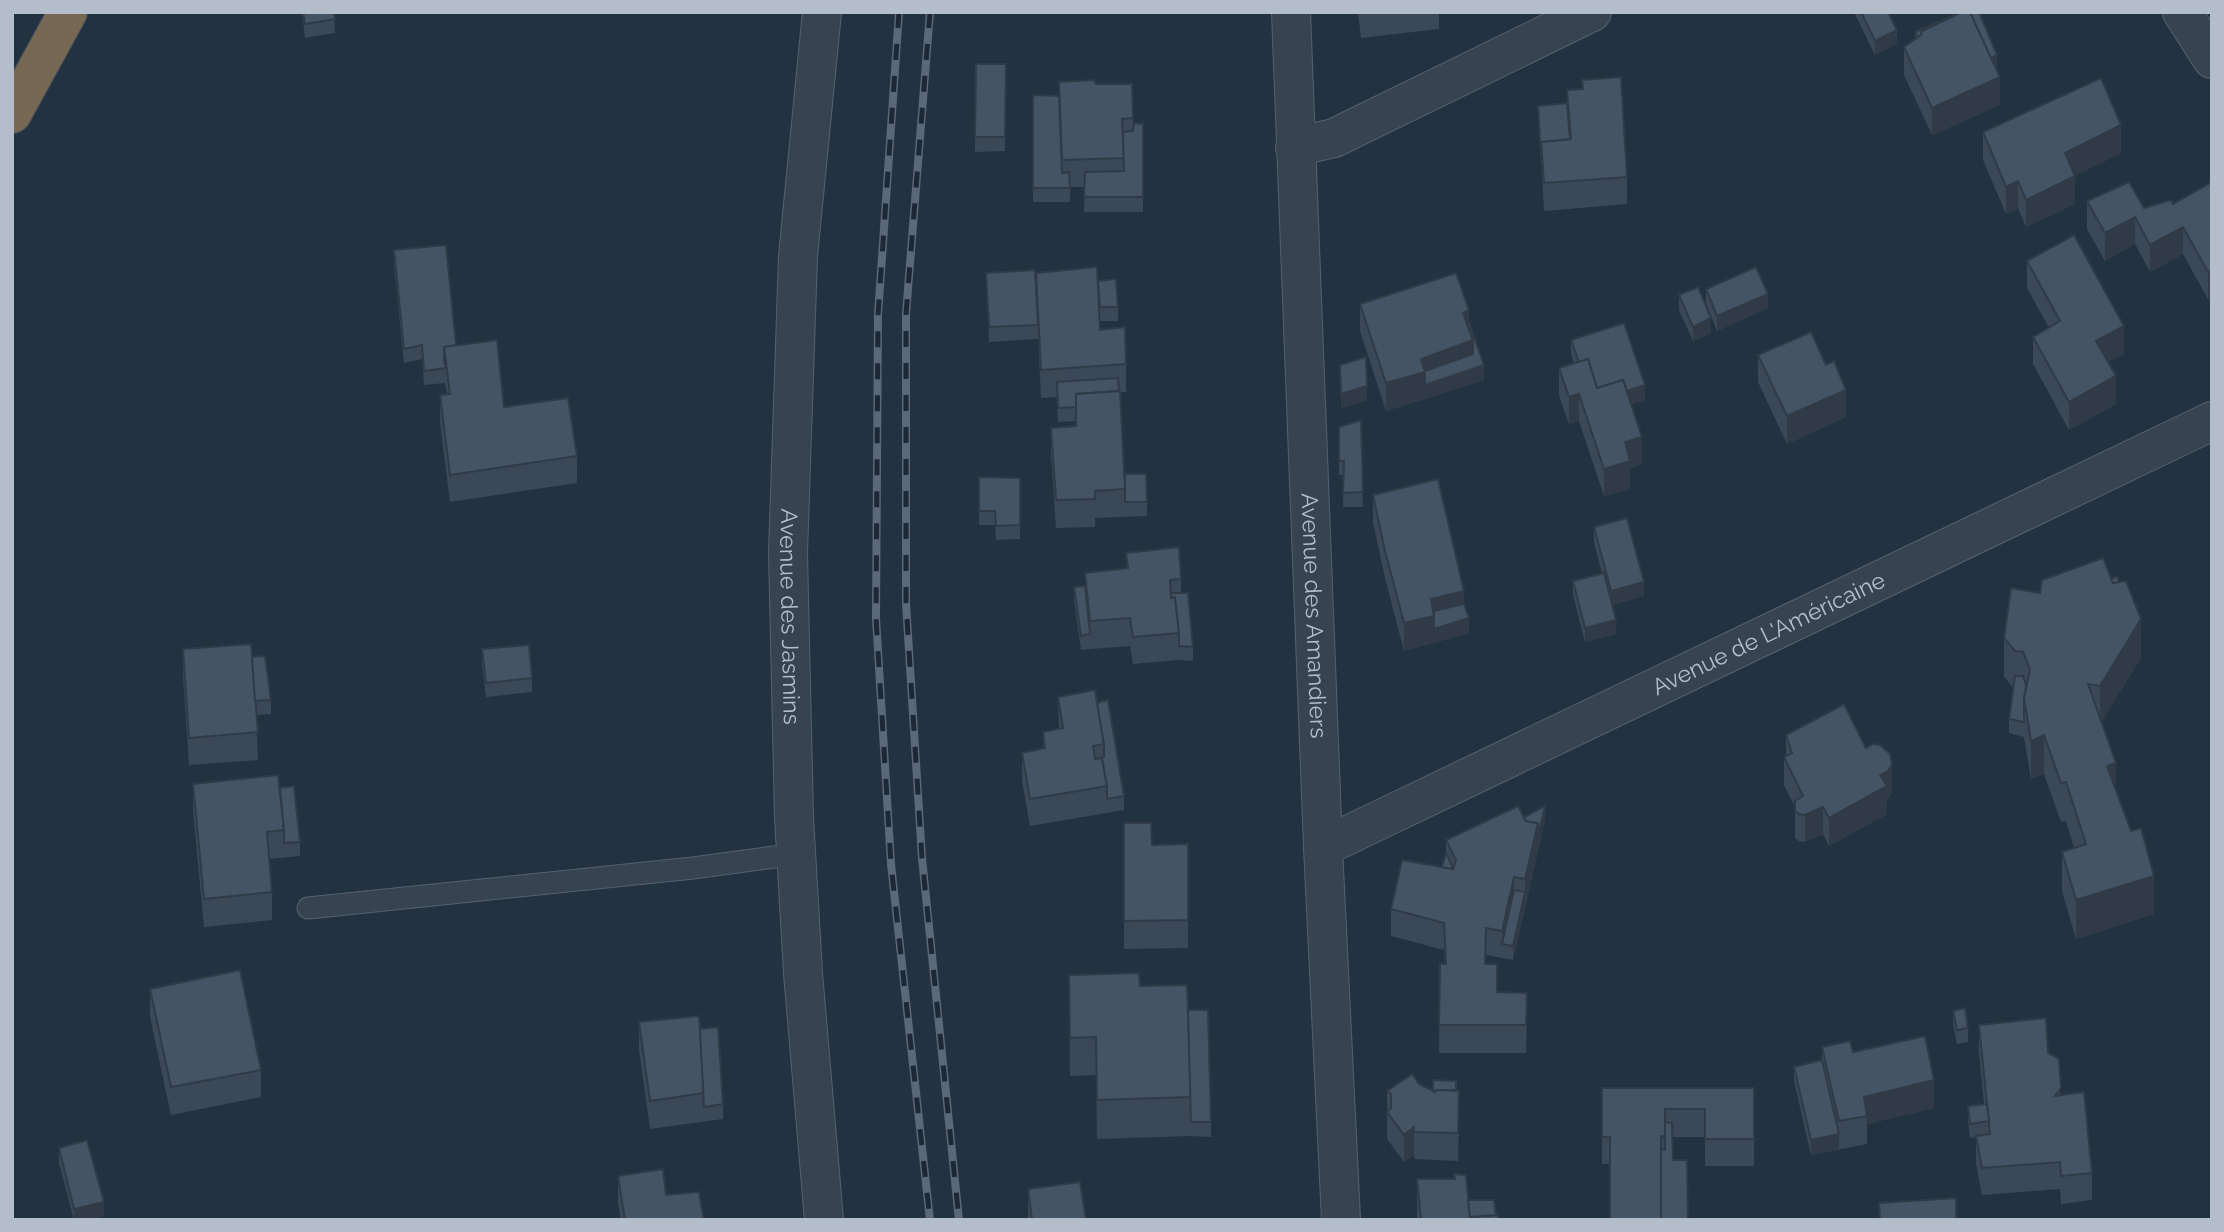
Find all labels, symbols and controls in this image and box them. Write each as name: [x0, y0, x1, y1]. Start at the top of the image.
street label: Avenue des Amandiers: [1296, 492, 1333, 739]
street label: Avenue des Jasmins: [775, 508, 806, 725]
street label: Avenue de L'Américaine: [1647, 566, 1889, 700]

